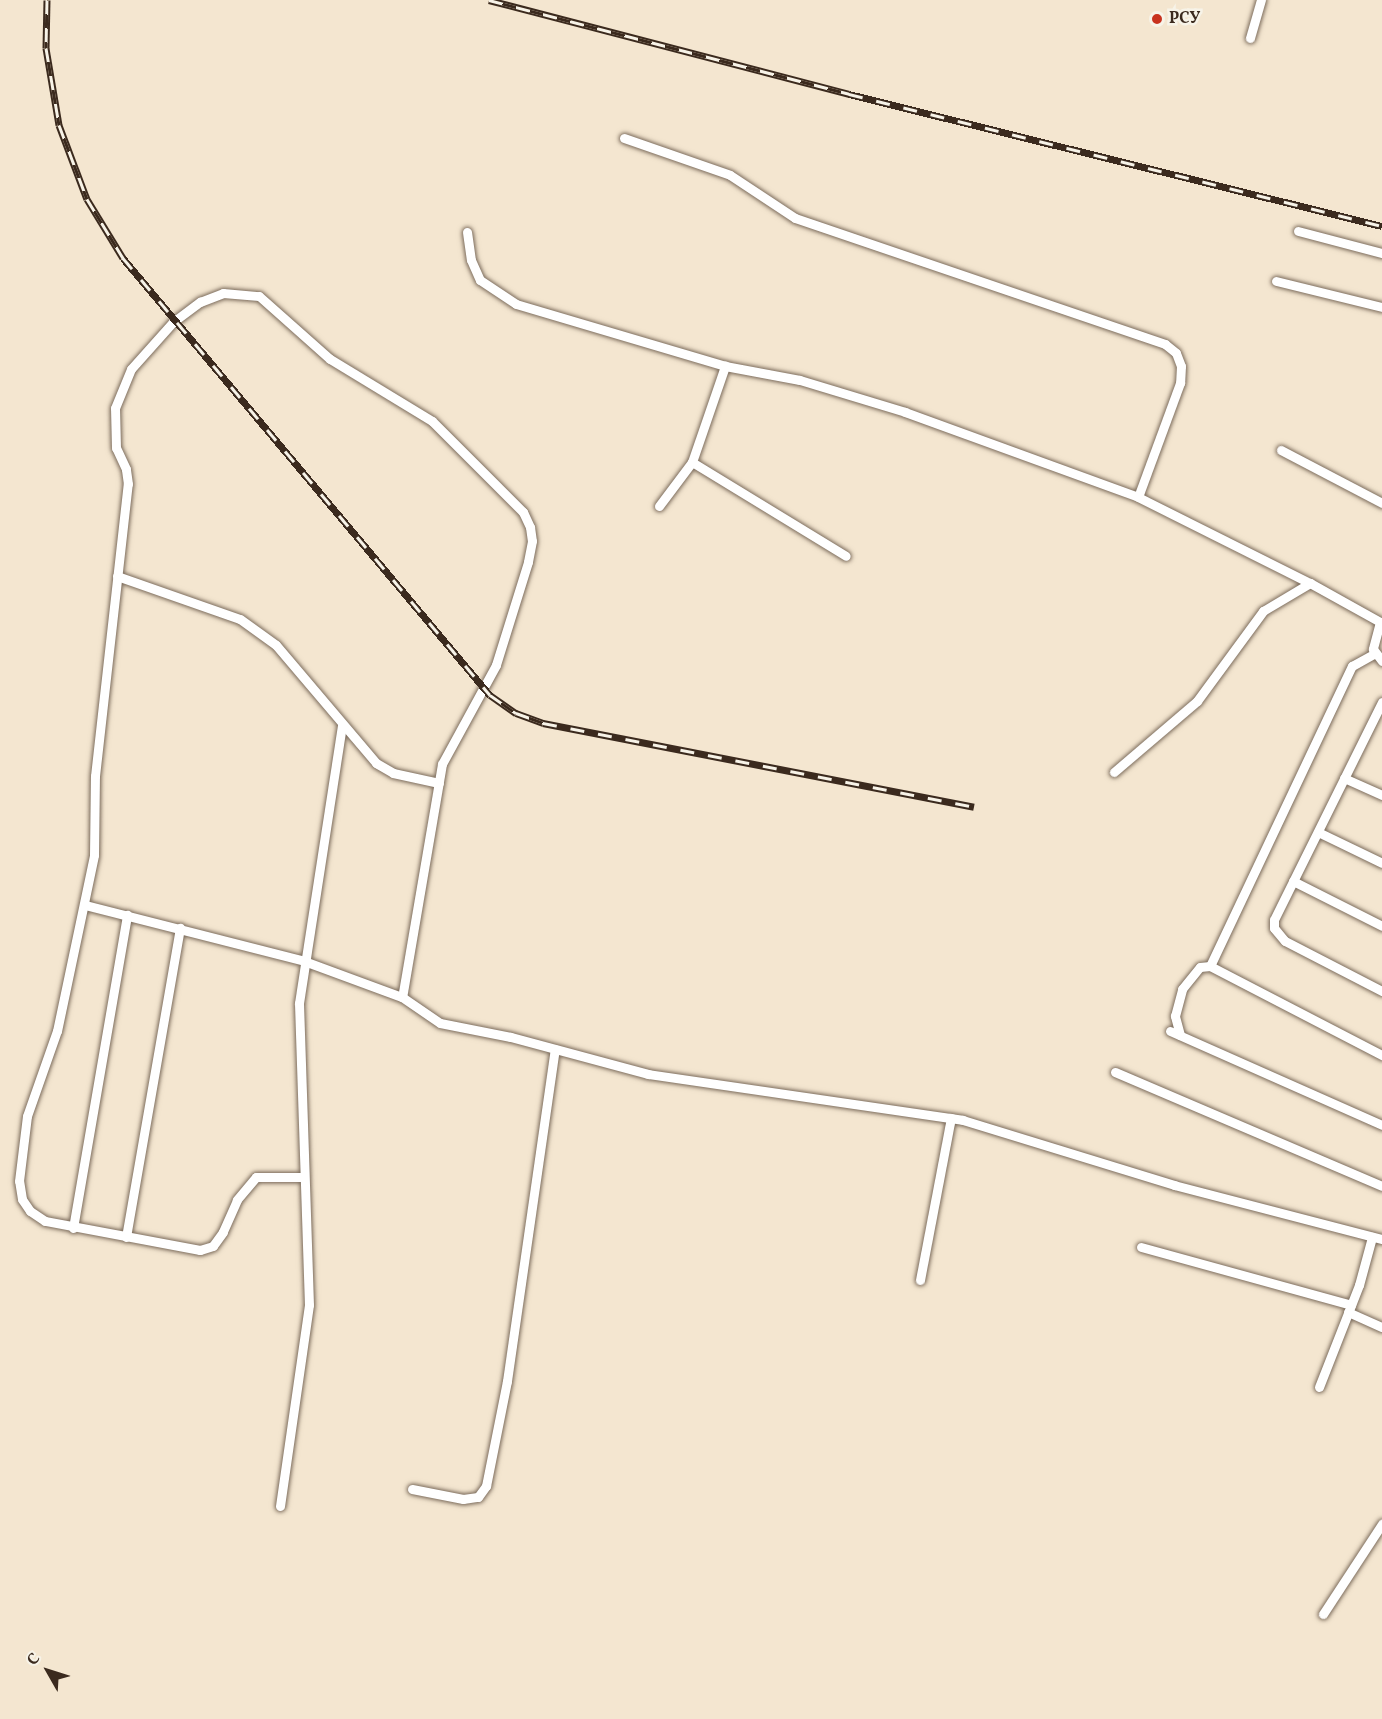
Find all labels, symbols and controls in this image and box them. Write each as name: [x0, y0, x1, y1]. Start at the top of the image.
place label: РСУ: [1169, 9, 1200, 29]
marker: РСУ: [1150, 12, 1164, 26]
north arrow: [18, 1641, 78, 1701]
text: С: [22, 1649, 46, 1671]

